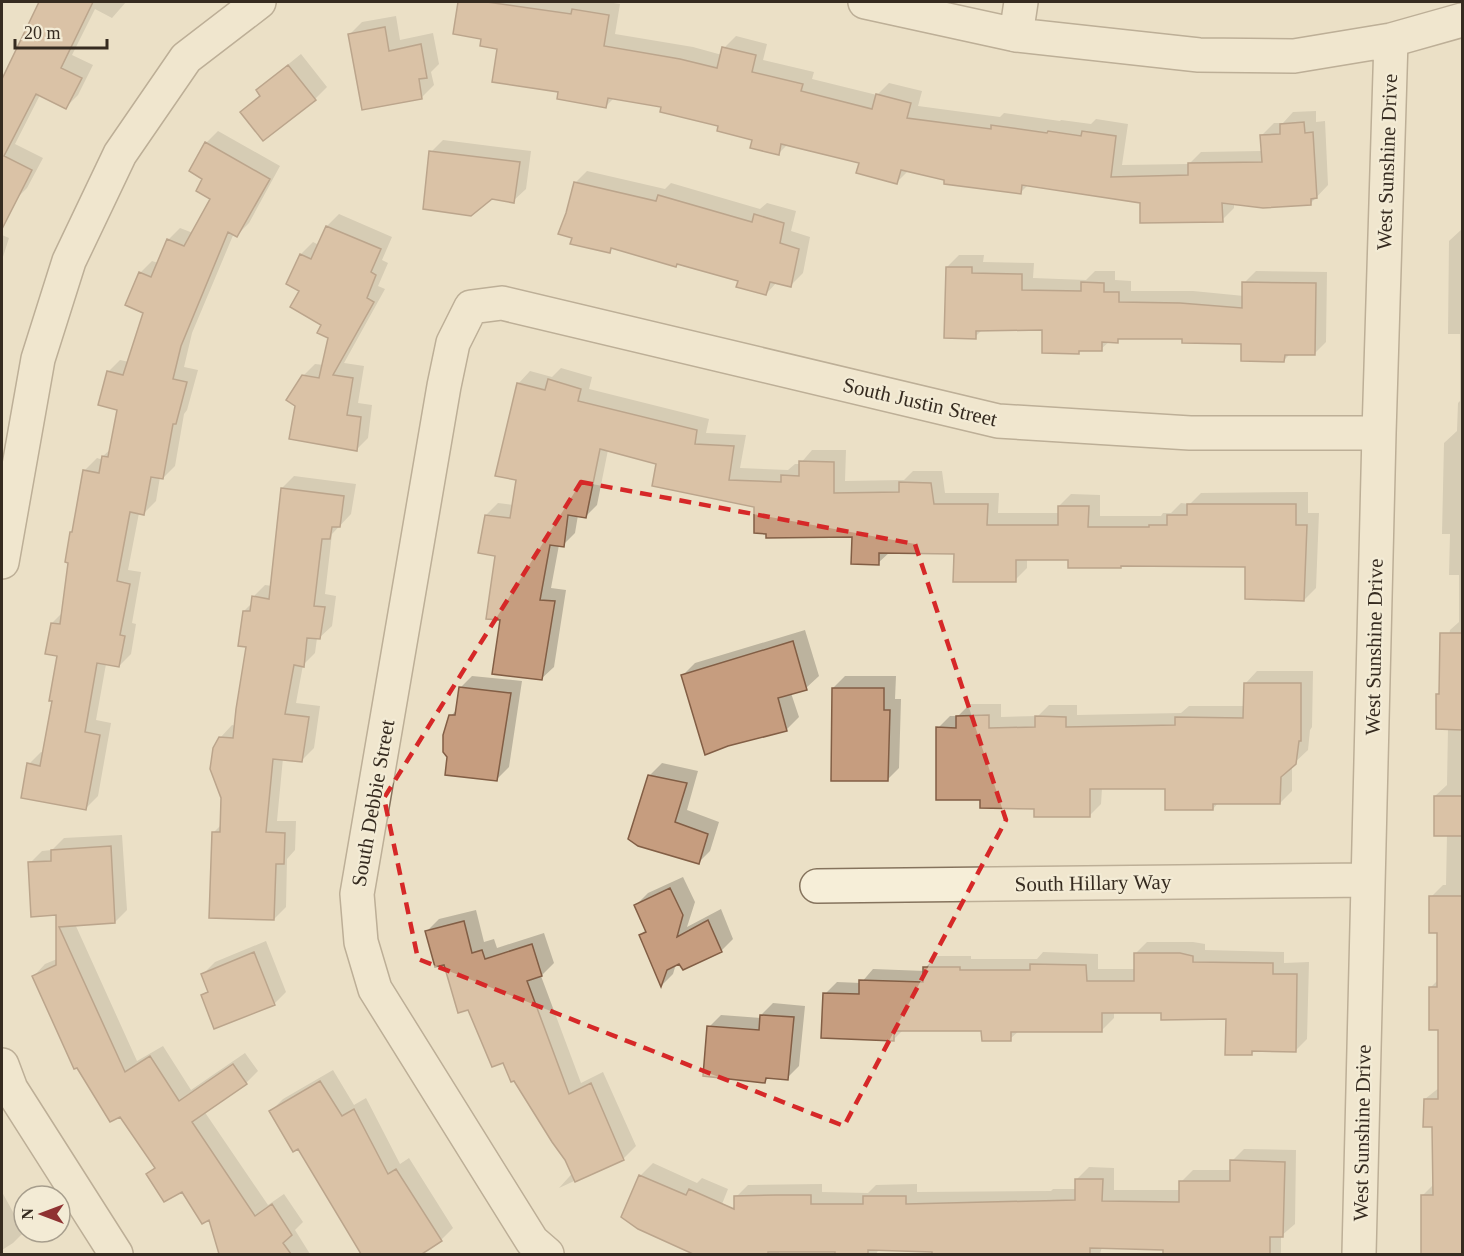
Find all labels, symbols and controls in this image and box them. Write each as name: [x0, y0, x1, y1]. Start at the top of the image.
scale bar: [15, 12, 106, 50]
text: 20 m: [24, 23, 61, 43]
street label: West Sunshine Drive: [1372, 73, 1402, 251]
street label: South Justin Street: [841, 373, 1000, 431]
street label: West Sunshine Drive: [1360, 558, 1388, 736]
street label: South Debbie Street: [346, 717, 400, 888]
street label: South Hillary Way: [1015, 870, 1172, 896]
street label: West Sunshine Drive: [1348, 1044, 1376, 1222]
north arrow: [12, 1184, 72, 1244]
text: N: [19, 1208, 36, 1220]

